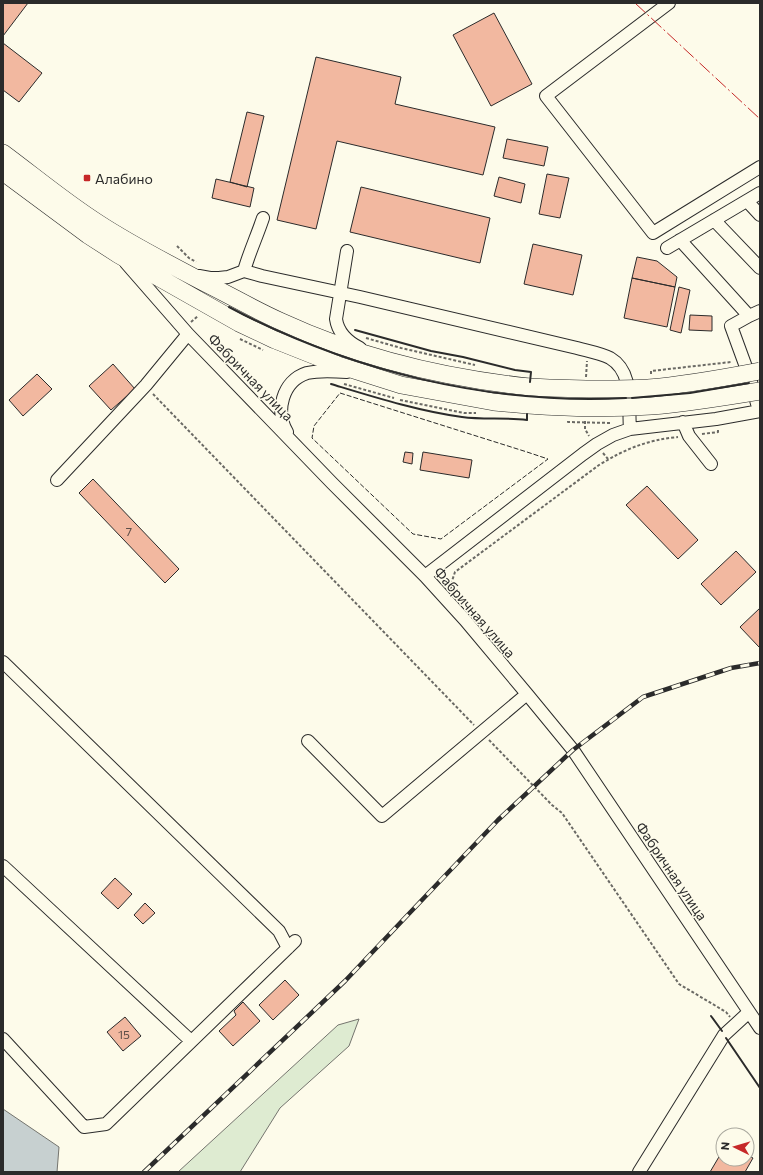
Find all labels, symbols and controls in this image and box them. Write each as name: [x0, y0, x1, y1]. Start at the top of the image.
place label: Алабино: [95, 170, 153, 187]
marker: Алабино: [82, 173, 92, 183]
street label: Фабричная улица: [205, 330, 297, 424]
house number: 7: [126, 524, 132, 538]
street label: Фабричная улица: [431, 563, 519, 661]
street label: Фабричная улица: [633, 819, 711, 923]
house number: 15: [118, 1027, 130, 1041]
north arrow: [715, 1127, 755, 1167]
text: N: [718, 1141, 731, 1151]

